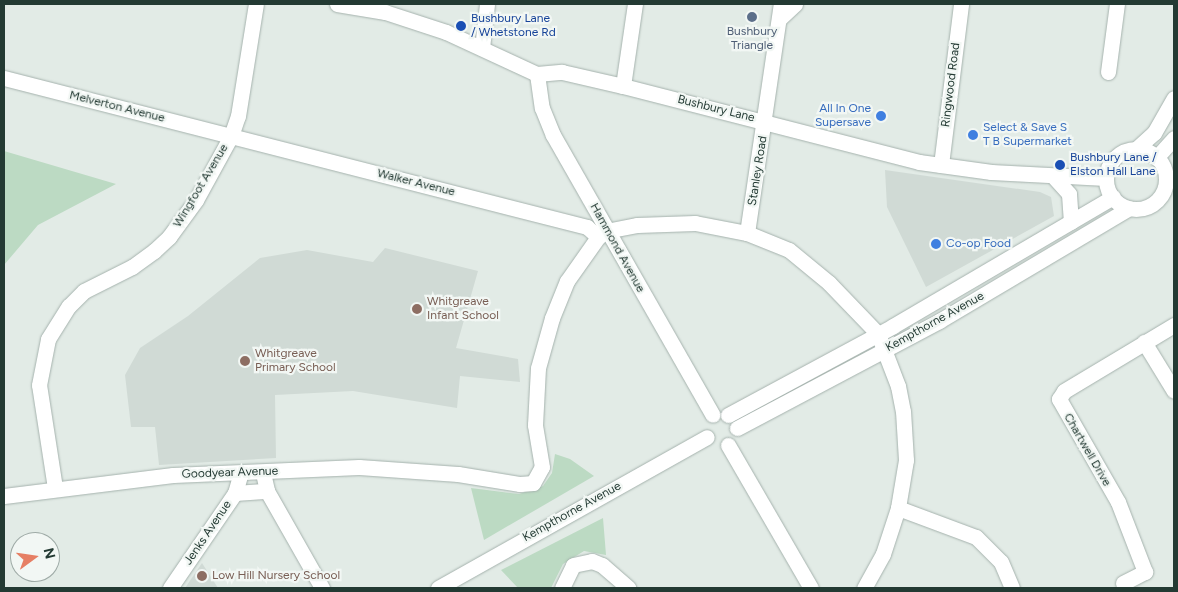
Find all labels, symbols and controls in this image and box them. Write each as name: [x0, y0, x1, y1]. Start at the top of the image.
marker: Bushbury Triangle: [746, 11, 758, 23]
place label: Bushbury Lane / Whetstone Rd: [471, 12, 556, 40]
marker: Bushbury Lane / Whetstone Rd: [455, 20, 467, 32]
place label: Bushbury Triangle: [727, 25, 777, 53]
street label: Ringwood Road: [939, 42, 963, 128]
street label: Melverton Avenue: [68, 88, 166, 126]
street label: Bushbury Lane: [676, 92, 756, 126]
place label: All In One Supersave: [815, 102, 871, 130]
marker: All In One Supersave: [875, 110, 887, 122]
place label: Select & Save S T B Supermarket: [983, 121, 1072, 149]
marker: Select & Save S T B Supermarket: [967, 129, 979, 141]
street label: Stanley Road: [745, 135, 771, 207]
street label: Wingfoot Avenue: [171, 142, 231, 230]
place label: Bushbury Lane / Elston Hall Lane: [1070, 151, 1157, 179]
marker: Bushbury Lane / Elston Hall Lane: [1054, 159, 1066, 171]
street label: Walker Avenue: [376, 166, 456, 200]
street label: Hammond Avenue: [587, 201, 647, 295]
place label: Co-op Food: [946, 237, 1011, 251]
marker: Co-op Food: [930, 238, 942, 250]
street label: Kempthorne Avenue: [883, 289, 987, 355]
place label: Whitgreave Infant School: [427, 295, 499, 323]
marker: Whitgreave Infant School: [411, 303, 423, 315]
place label: Whitgreave Primary School: [255, 347, 336, 375]
marker: Whitgreave Primary School: [239, 355, 251, 367]
street label: Chartwell Drive: [1060, 411, 1114, 489]
street label: Goodyear Avenue: [182, 464, 278, 482]
street label: Kempthorne Avenue: [520, 479, 624, 545]
street label: Jenks Avenue: [181, 498, 235, 568]
north arrow: [10, 532, 60, 582]
text: N: [40, 546, 59, 561]
place label: Low Hill Nursery School: [212, 569, 340, 583]
marker: Low Hill Nursery School: [196, 570, 208, 582]

